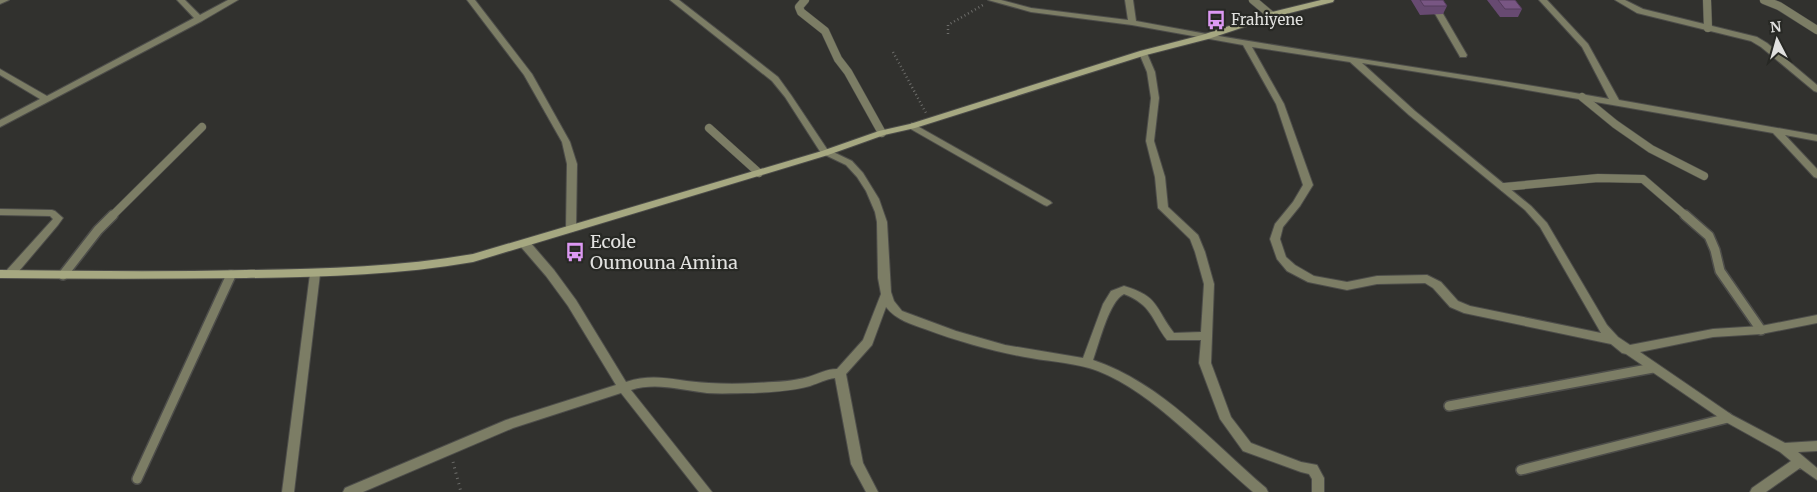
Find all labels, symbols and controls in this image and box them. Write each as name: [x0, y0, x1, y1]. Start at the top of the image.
bus stop icon: Frahiyene: [1205, 9, 1227, 31]
place label: Frahiyene: [1231, 10, 1303, 29]
north arrow: [1752, 15, 1802, 65]
text: N: [1769, 18, 1782, 37]
place label: Ecole Oumouna Amina: [590, 230, 738, 274]
bus stop icon: Ecole Oumouna Amina: [564, 241, 586, 263]

